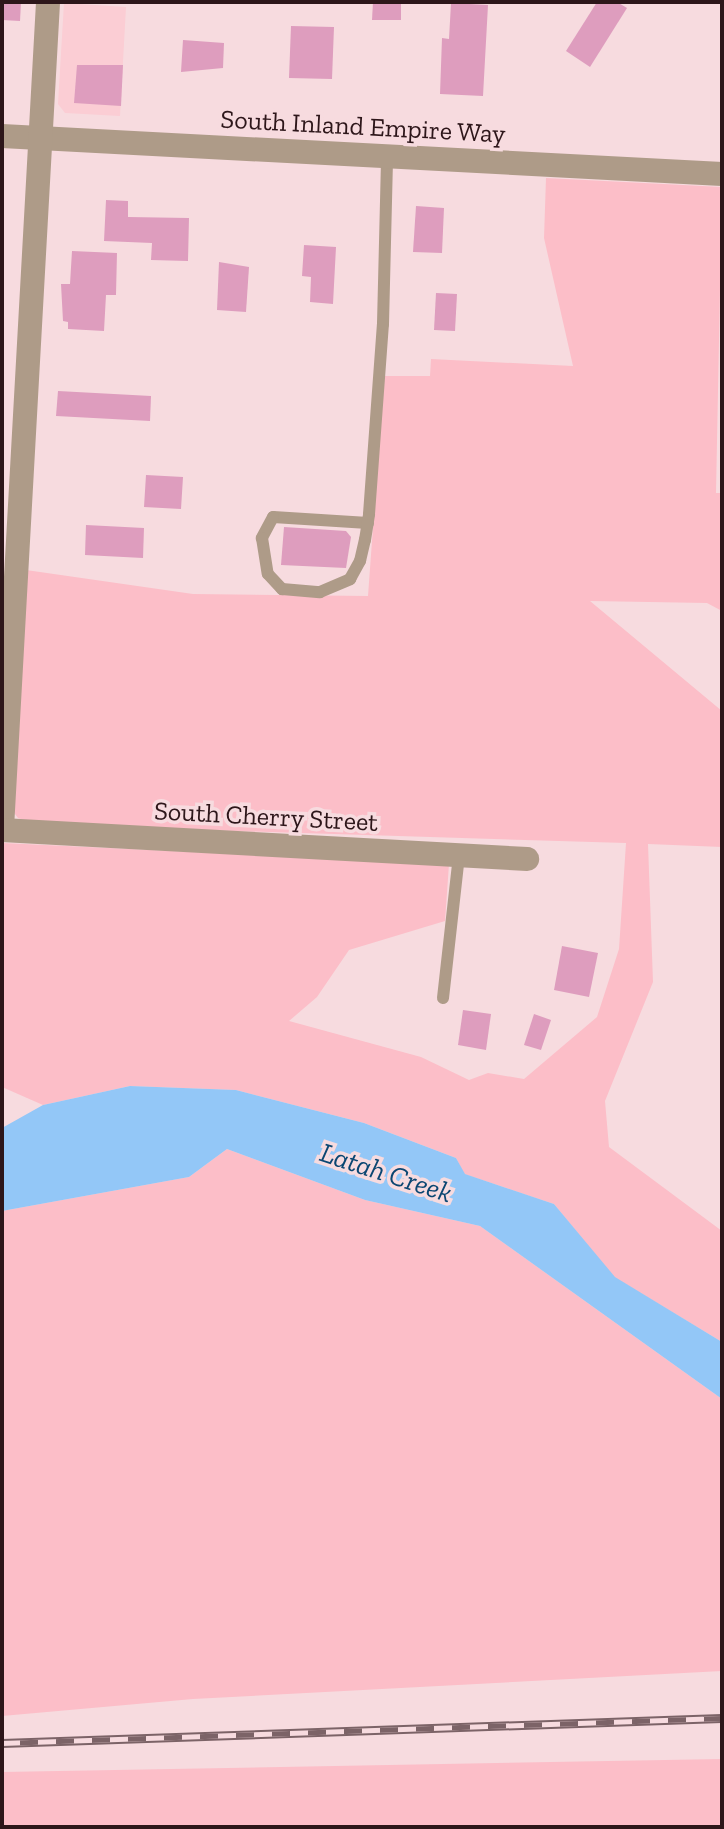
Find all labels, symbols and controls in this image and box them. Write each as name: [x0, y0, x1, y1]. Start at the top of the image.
street label: South Inland Empire Way: [219, 104, 507, 150]
street label: South Cherry Street: [153, 796, 379, 838]
water label: Latah Creek: [316, 1136, 456, 1210]

